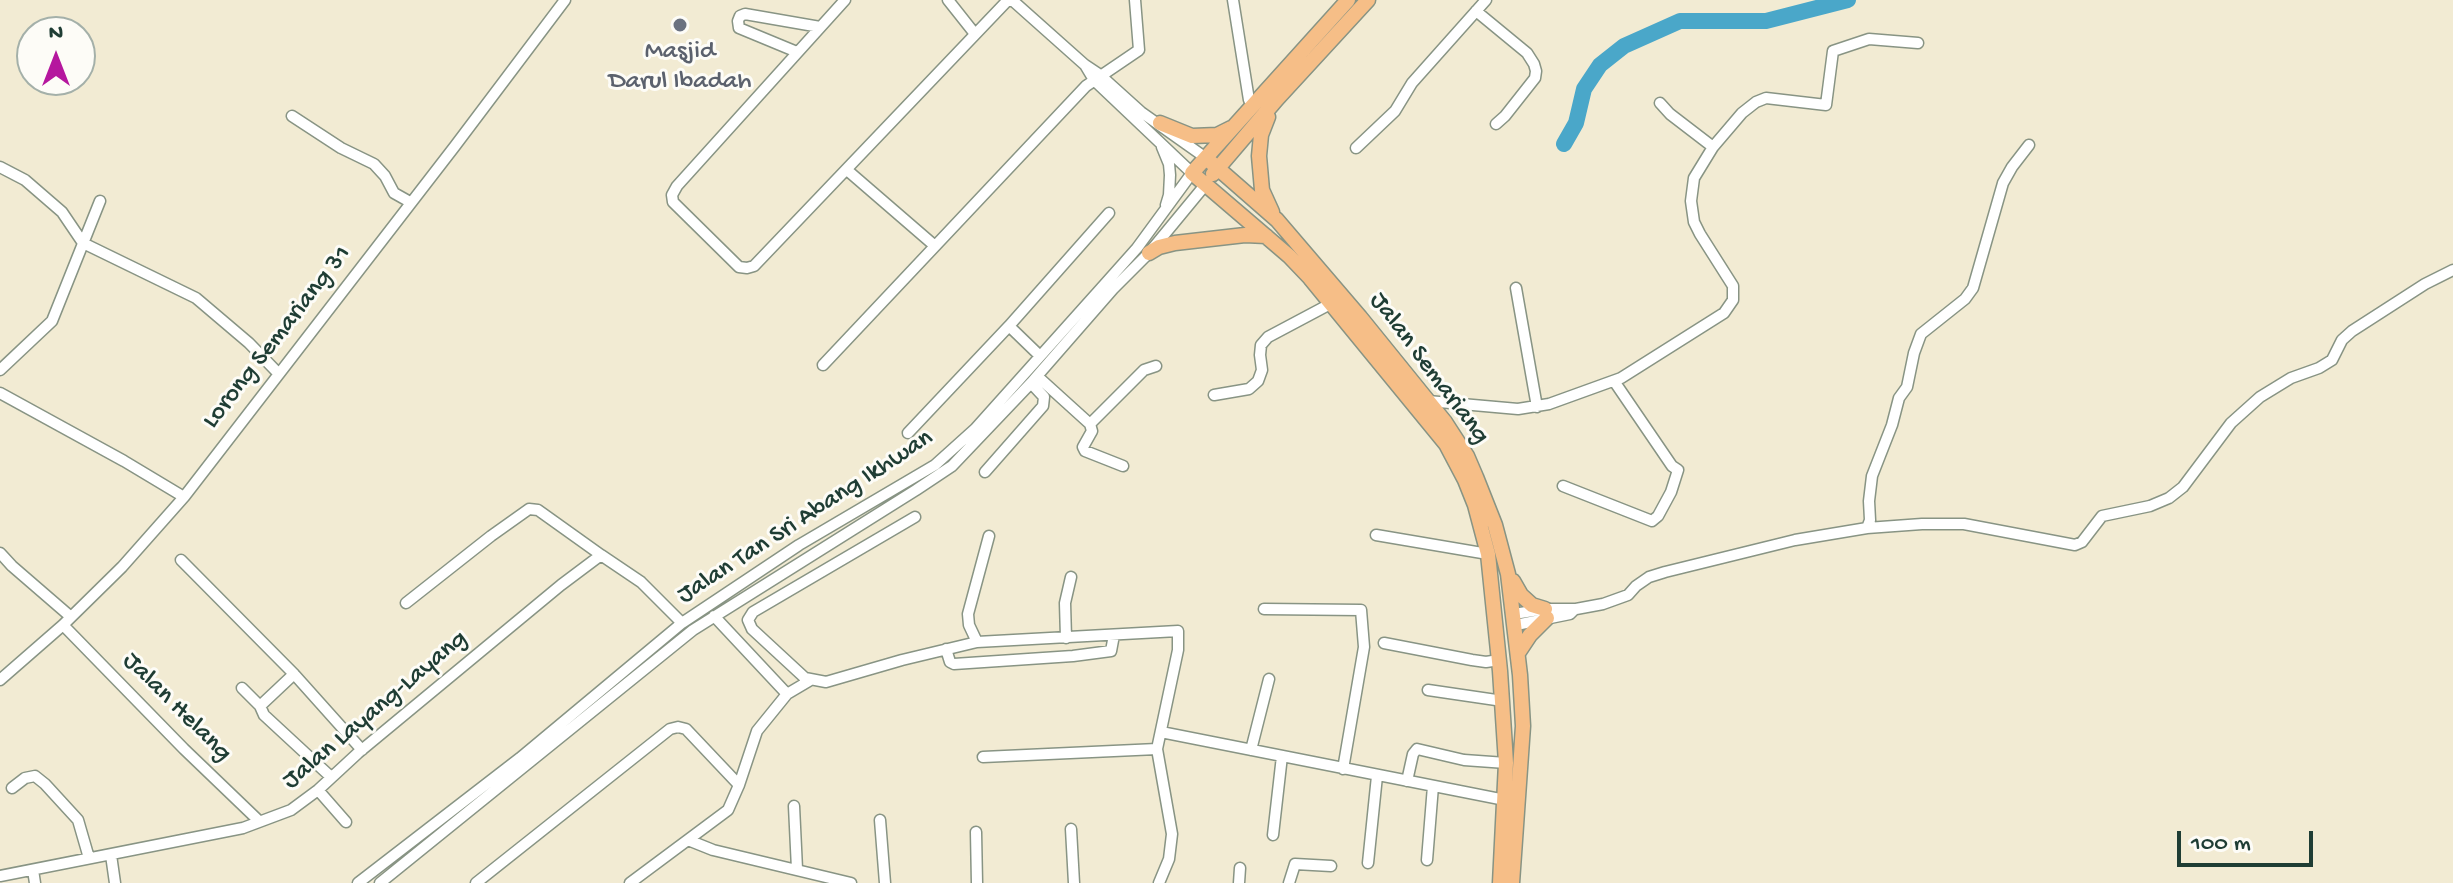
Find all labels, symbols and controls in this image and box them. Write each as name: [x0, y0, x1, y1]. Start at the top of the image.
north arrow: [16, 16, 96, 96]
marker: Masjid Darul Ibadah: [671, 16, 689, 34]
text: N: [49, 21, 63, 47]
place label: Masjid Darul Ibadah: [609, 37, 751, 98]
street label: Lorong Semariang 31: [197, 240, 359, 436]
street label: Jalan Semariang: [1361, 287, 1495, 451]
street label: Jalan Tan Sri Abang Ikhwan: [672, 424, 940, 612]
street label: Jalan Layang-Layang: [277, 625, 475, 797]
street label: Jalan Helang: [115, 647, 237, 769]
scale bar: [2181, 815, 2317, 865]
text: 100 m: [2191, 830, 2251, 859]

